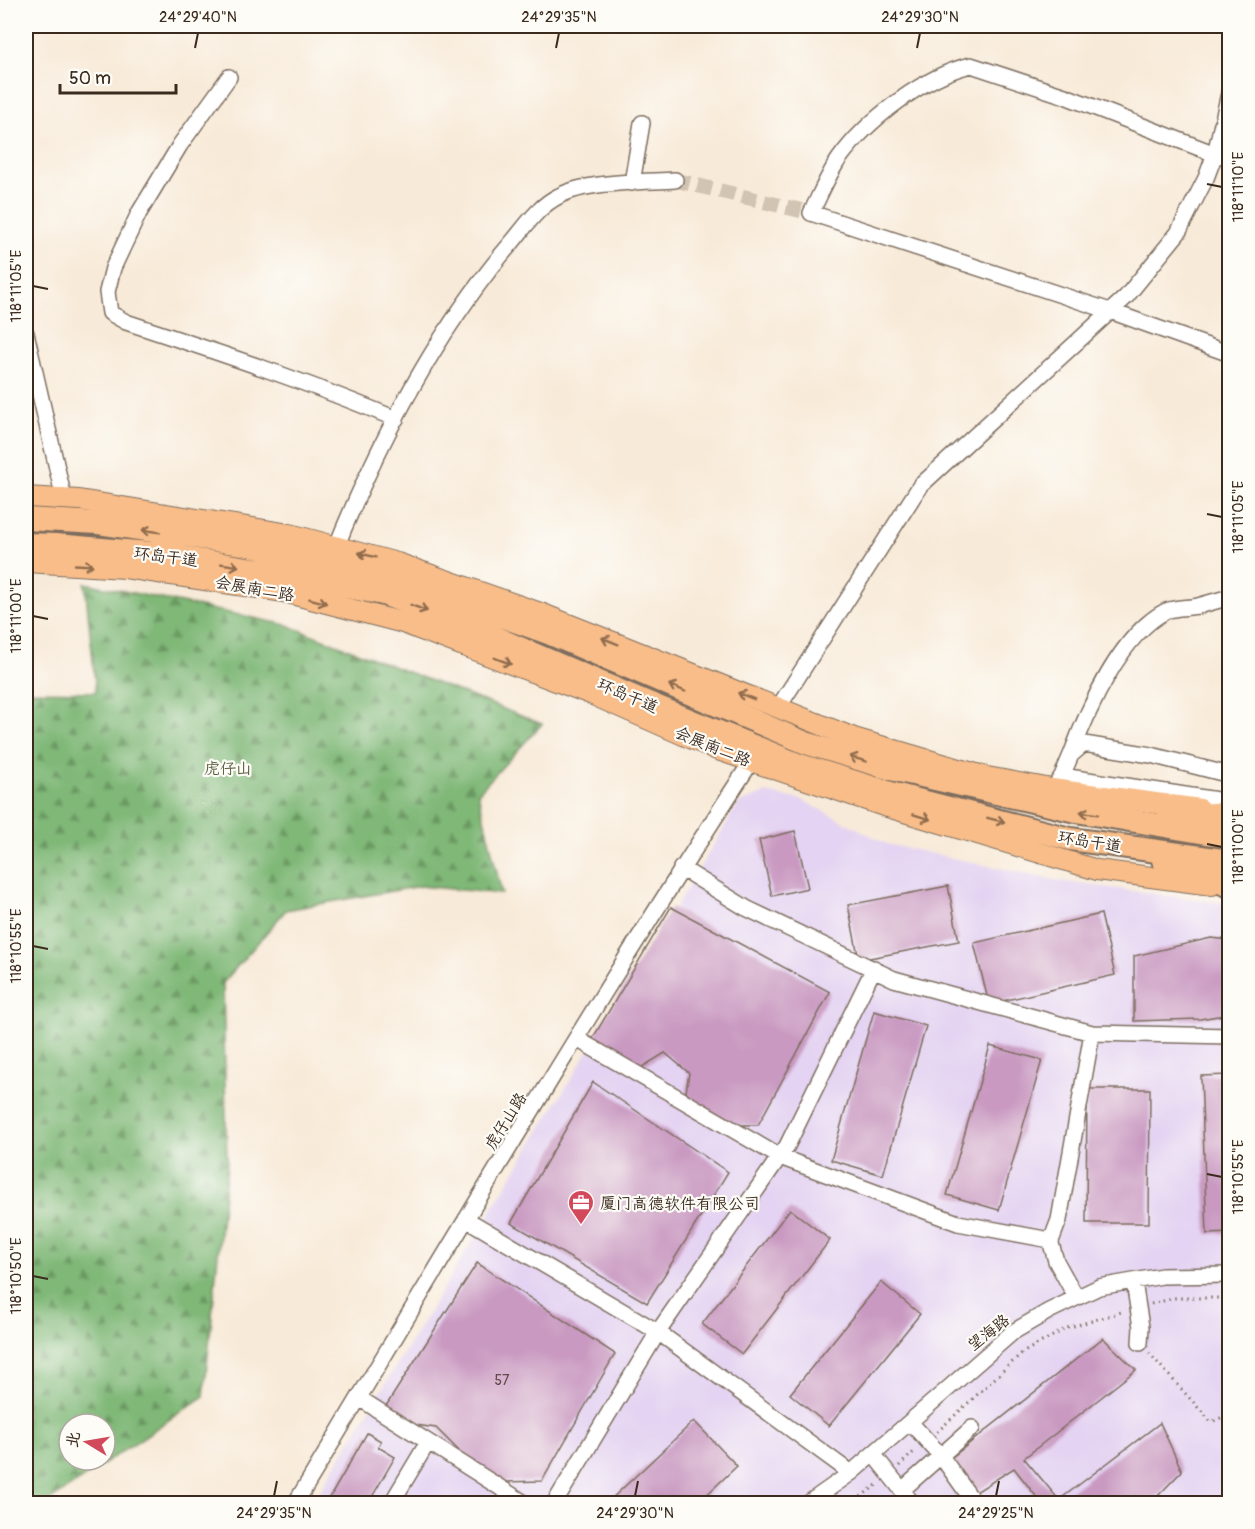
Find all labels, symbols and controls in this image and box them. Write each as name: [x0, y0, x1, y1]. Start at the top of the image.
text: 24°29'40"N: [159, 8, 237, 27]
text: 24°29'35"N: [521, 8, 597, 27]
text: 24°29'30"N: [881, 8, 959, 27]
scale bar: [60, 57, 176, 95]
text: 50 m: [69, 67, 111, 90]
text: 118°11'10"E: [1229, 152, 1248, 222]
text: 118°11'05"E: [7, 249, 26, 322]
text: 118°11'05"E: [1229, 480, 1248, 553]
one-way arrow: [141, 525, 161, 536]
street label: 环岛干道: [133, 543, 199, 571]
one-way arrow: [358, 549, 377, 560]
one-way arrow: [73, 560, 93, 571]
one-way arrow: [219, 560, 239, 571]
street label: 会展南二路: [214, 572, 296, 606]
text: 118°11'00"E: [7, 578, 26, 653]
one-way arrow: [308, 595, 327, 607]
one-way arrow: [410, 603, 428, 614]
one-way arrow: [602, 635, 620, 646]
one-way arrow: [493, 656, 512, 667]
street label: 环岛干道: [594, 674, 661, 718]
one-way arrow: [669, 682, 687, 693]
one-way arrow: [738, 690, 756, 701]
street label: 会展南二路: [672, 723, 753, 771]
one-way arrow: [849, 753, 868, 764]
park label: 虎仔山: [204, 759, 252, 779]
one-way arrow: [1080, 808, 1099, 819]
text: 118°11'00"E: [1229, 809, 1248, 884]
one-way arrow: [912, 812, 931, 823]
one-way arrow: [986, 815, 1005, 827]
street label: 环岛干道: [1057, 827, 1123, 857]
text: 118°10'55"E: [7, 908, 26, 984]
street label: 虎仔山路: [480, 1089, 531, 1154]
text: 118°10'55"E: [1229, 1139, 1248, 1215]
office icon: 厦门高德软件有限公司: [566, 1188, 596, 1226]
place label: 厦门高德软件有限公司: [600, 1194, 760, 1214]
text: 118°10'50"E: [7, 1237, 26, 1315]
street label: 望海路: [964, 1310, 1014, 1355]
house number: 57: [495, 1372, 510, 1389]
north arrow: [57, 1412, 117, 1472]
text: 北: [62, 1430, 85, 1449]
text: 24°29'35"N: [236, 1504, 312, 1523]
text: 24°29'30"N: [596, 1504, 674, 1523]
text: 24°29'25"N: [958, 1504, 1034, 1523]

